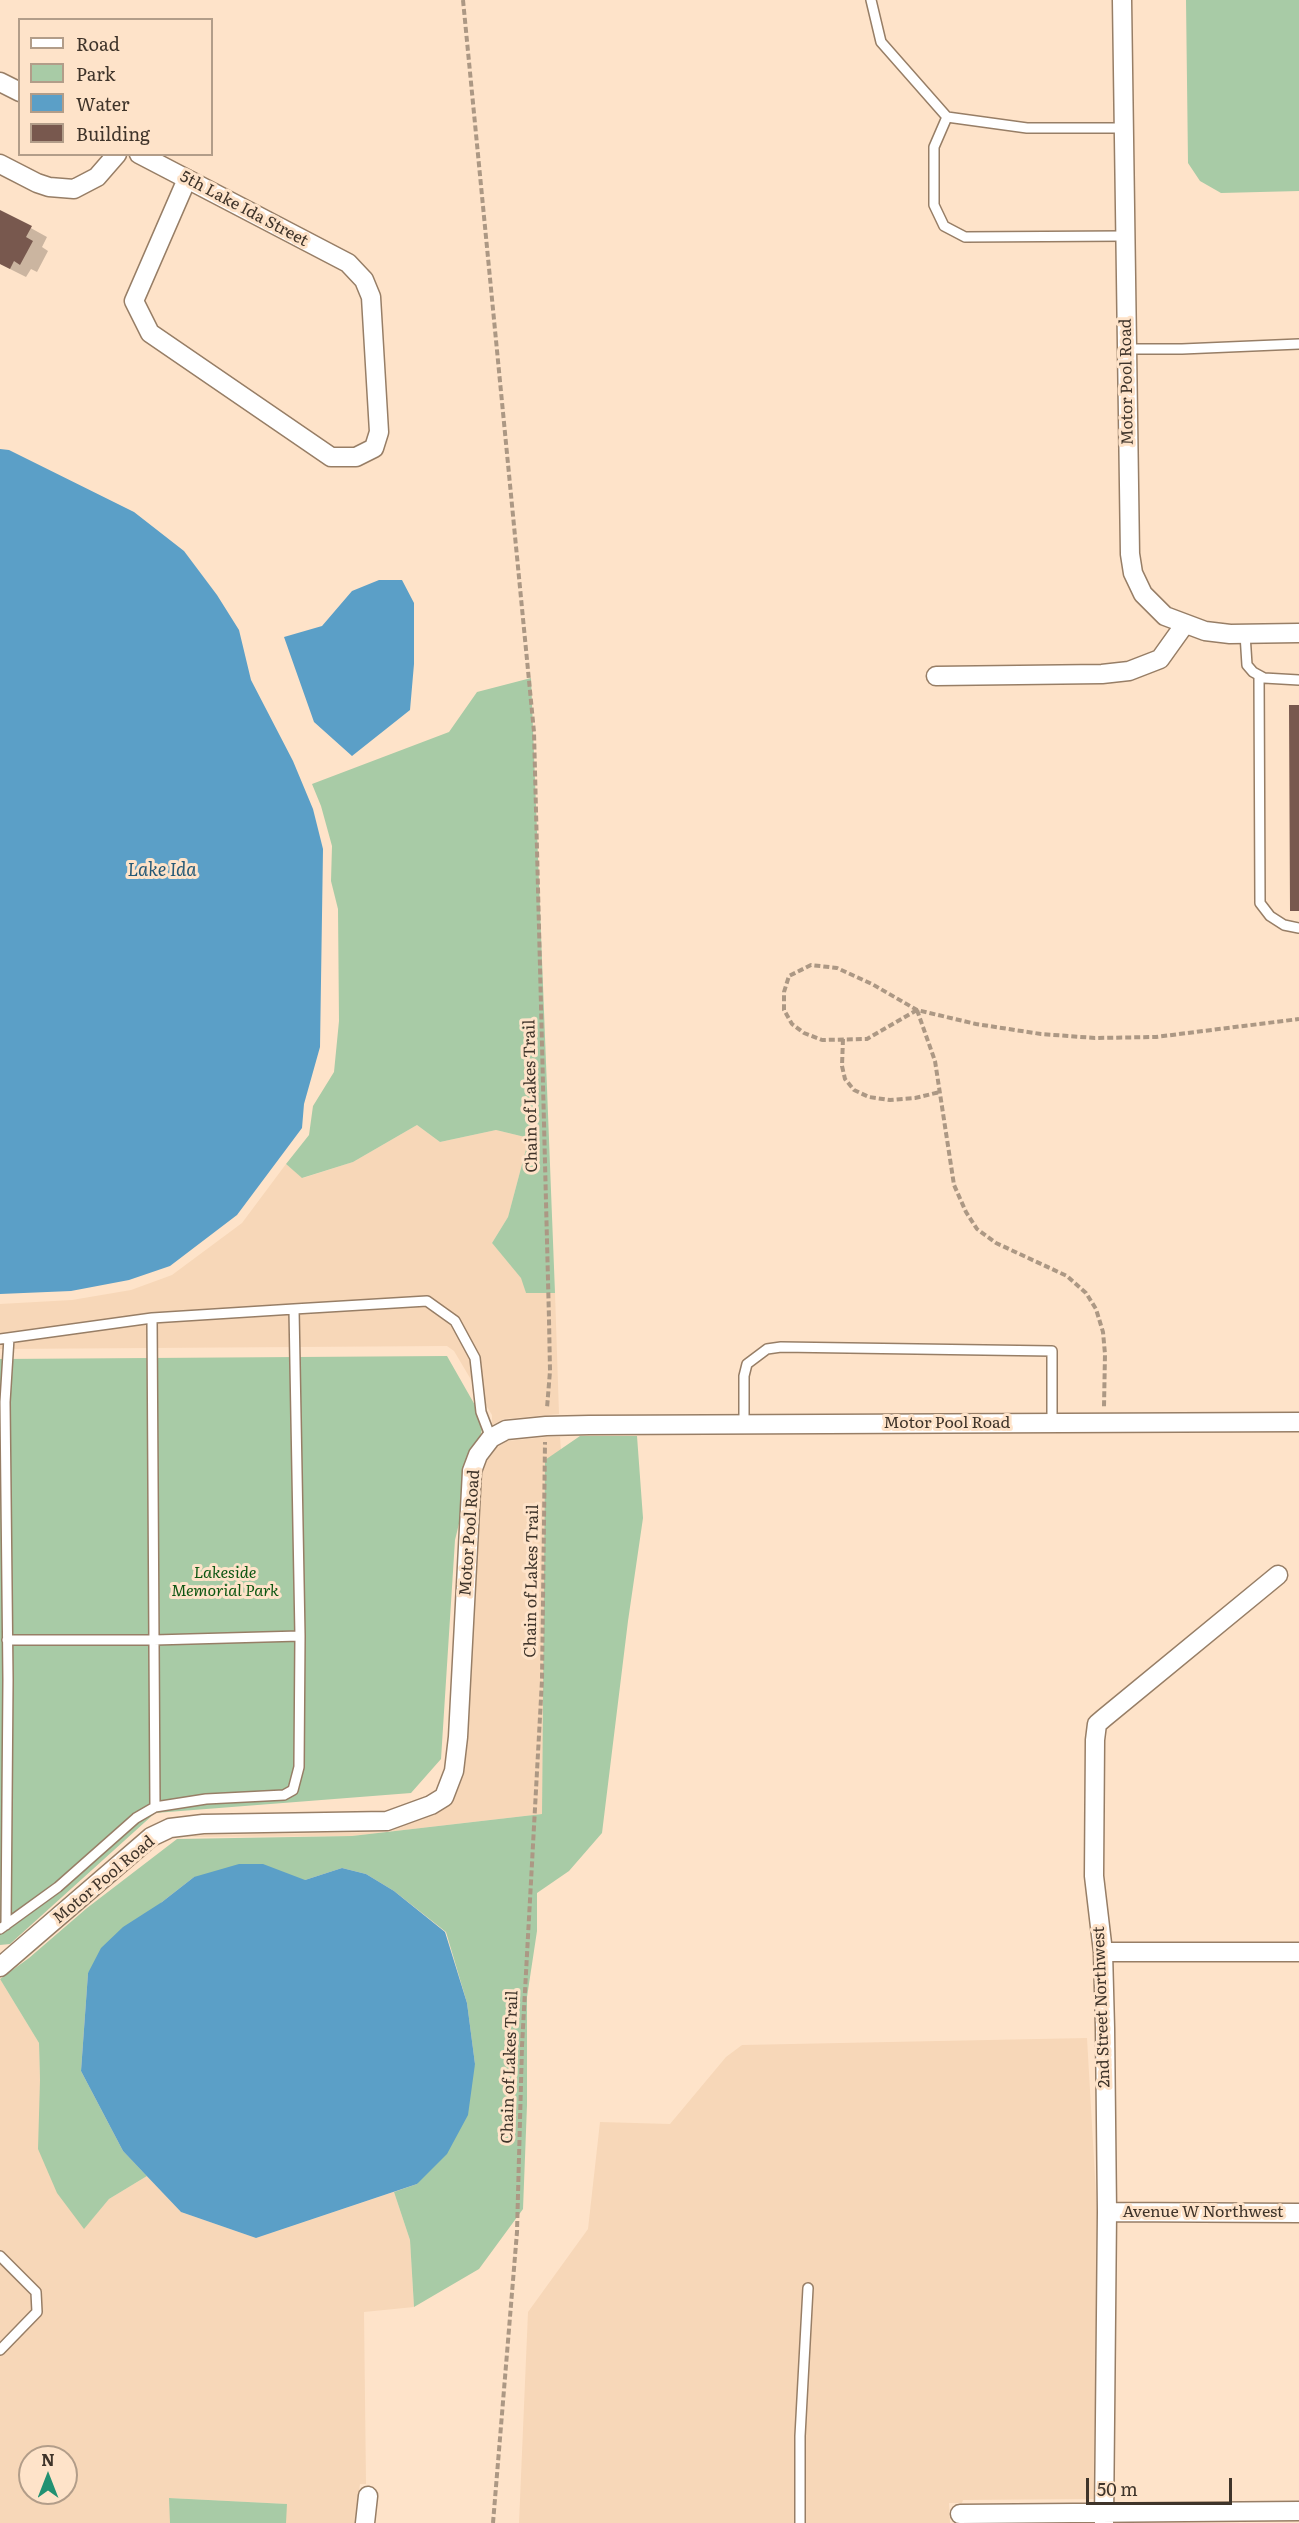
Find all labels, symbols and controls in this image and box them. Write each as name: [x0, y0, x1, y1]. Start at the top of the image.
legend: [18, 18, 213, 156]
text: Road: [76, 30, 120, 57]
text: Park: [76, 60, 115, 87]
text: Water: [76, 90, 129, 117]
text: Building: [76, 120, 150, 147]
street label: 5th Lake Ida Street: [177, 167, 311, 251]
street label: Motor Pool Road: [1116, 318, 1138, 446]
water label: Lake Ida: [128, 860, 196, 882]
street label: Chain of Lakes Trail: [520, 1019, 542, 1173]
street label: Motor Pool Road: [884, 1413, 1010, 1433]
street label: Motor Pool Road: [456, 1469, 484, 1597]
street label: Chain of Lakes Trail: [521, 1504, 543, 1658]
park label: Lakeside Memorial Park: [171, 1563, 279, 1601]
street label: Motor Pool Road: [49, 1832, 159, 1928]
street label: 2nd Street Northwest: [1090, 1926, 1114, 2088]
street label: Chain of Lakes Trail: [498, 1990, 522, 2144]
street label: Avenue W Northwest: [1123, 2202, 1283, 2222]
north arrow: [18, 2445, 78, 2505]
text: N: [41, 2447, 55, 2471]
scale bar: [1089, 2466, 1234, 2504]
text: 50 m: [1097, 2475, 1138, 2502]

